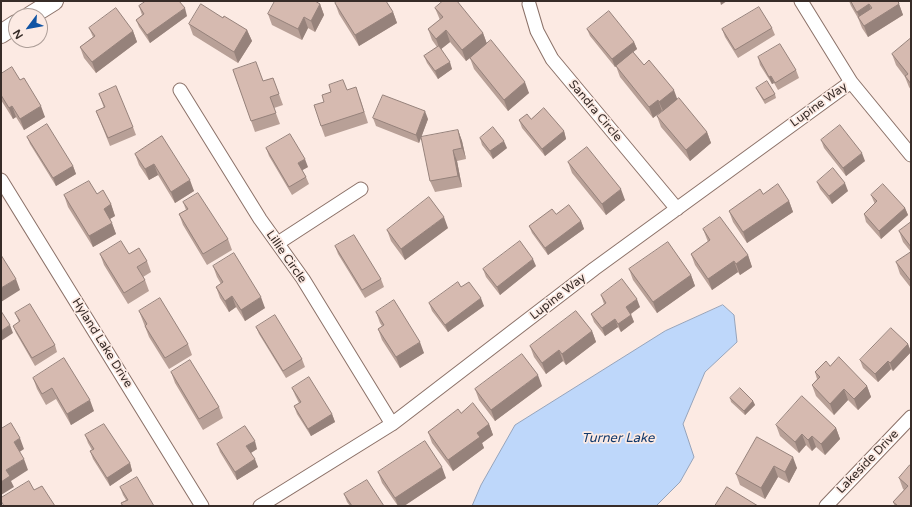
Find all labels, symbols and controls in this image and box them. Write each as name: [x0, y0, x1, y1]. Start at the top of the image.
north arrow: [8, 8, 48, 48]
text: N: [10, 27, 26, 41]
street label: Sandra Circle: [565, 77, 625, 145]
street label: Lupine Way: [788, 80, 850, 130]
street label: Lillie Circle: [263, 228, 309, 286]
street label: Lupine Way: [527, 271, 589, 323]
street label: Hyland Lake Drive: [69, 296, 135, 390]
street label: Lakeside Drive: [834, 427, 902, 497]
water label: Turner Lake: [582, 431, 654, 447]

